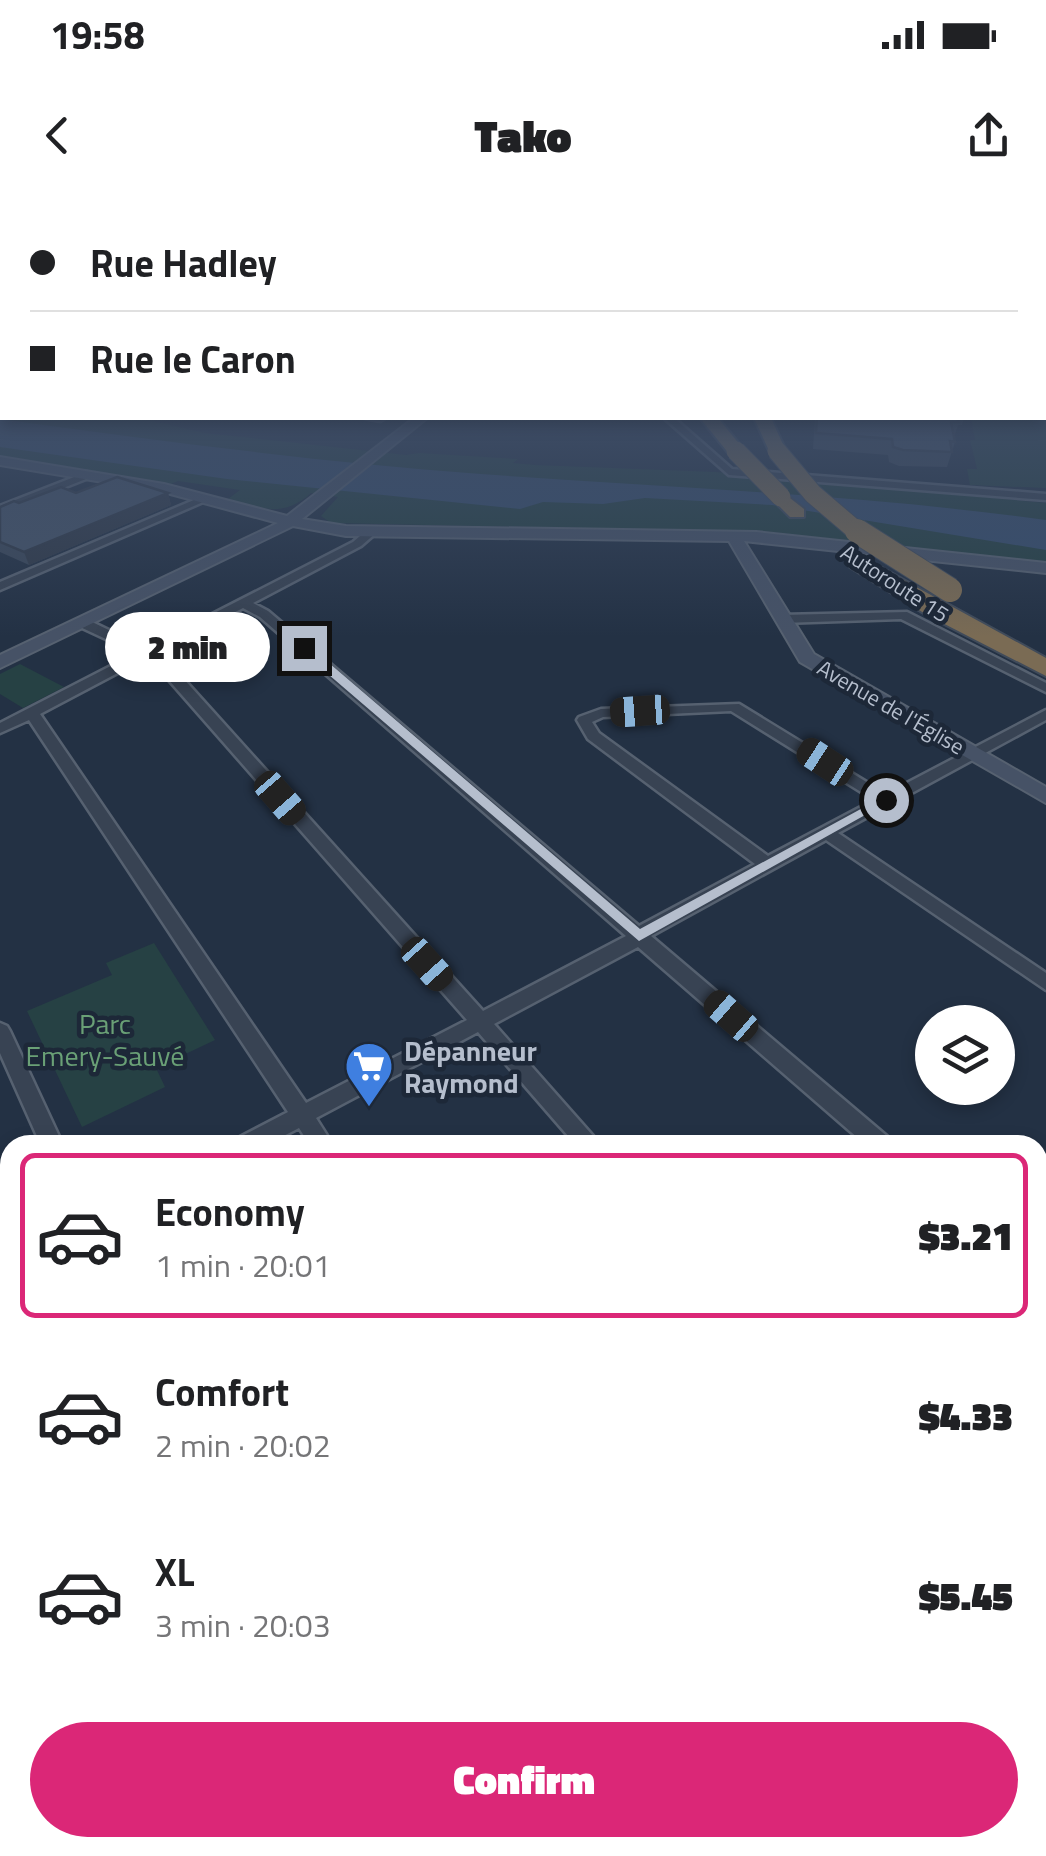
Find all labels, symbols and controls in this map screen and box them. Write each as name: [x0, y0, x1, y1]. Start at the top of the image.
text: 19:58: [50, 6, 145, 64]
text: Tako: [474, 101, 572, 169]
icon: back: [30, 108, 85, 163]
icon: share: [961, 108, 1016, 163]
text: Rue Hadley: [90, 234, 277, 292]
text: Rue le Caron: [90, 330, 296, 388]
street label: Autoroute 15: [834, 535, 956, 631]
callout: 2 min: [104, 613, 269, 683]
text: 2 min: [148, 623, 227, 671]
route end: [282, 626, 327, 671]
street label: Avenue de l'Église: [811, 651, 971, 763]
car: [609, 694, 671, 728]
car: [792, 733, 858, 791]
car: [249, 766, 311, 830]
route start: [864, 778, 909, 823]
car: [396, 932, 458, 996]
car: [699, 985, 763, 1047]
park label: Parc Emery-Sauvé: [26, 1002, 184, 1077]
map controls: [915, 1005, 1015, 1105]
button: layers: [915, 1005, 1015, 1105]
place label: Dépanneur Raymond: [404, 1029, 537, 1104]
supermarket icon: Dépanneur Raymond: [343, 1040, 395, 1108]
text: Economy: [155, 1183, 305, 1241]
icon: car: [35, 1191, 125, 1281]
text: $3.21: [919, 1207, 1013, 1265]
text: 1 min · 20:01: [155, 1241, 331, 1289]
text: Comfort: [155, 1363, 289, 1421]
icon: car: [35, 1371, 125, 1461]
text: $4.33: [919, 1387, 1013, 1445]
text: 2 min · 20:02: [155, 1421, 331, 1469]
text: XL: [155, 1543, 195, 1601]
icon: car: [35, 1551, 125, 1641]
text: $5.45: [919, 1567, 1013, 1625]
text: 3 min · 20:03: [155, 1601, 331, 1649]
button: Confirm: [30, 1722, 1018, 1837]

